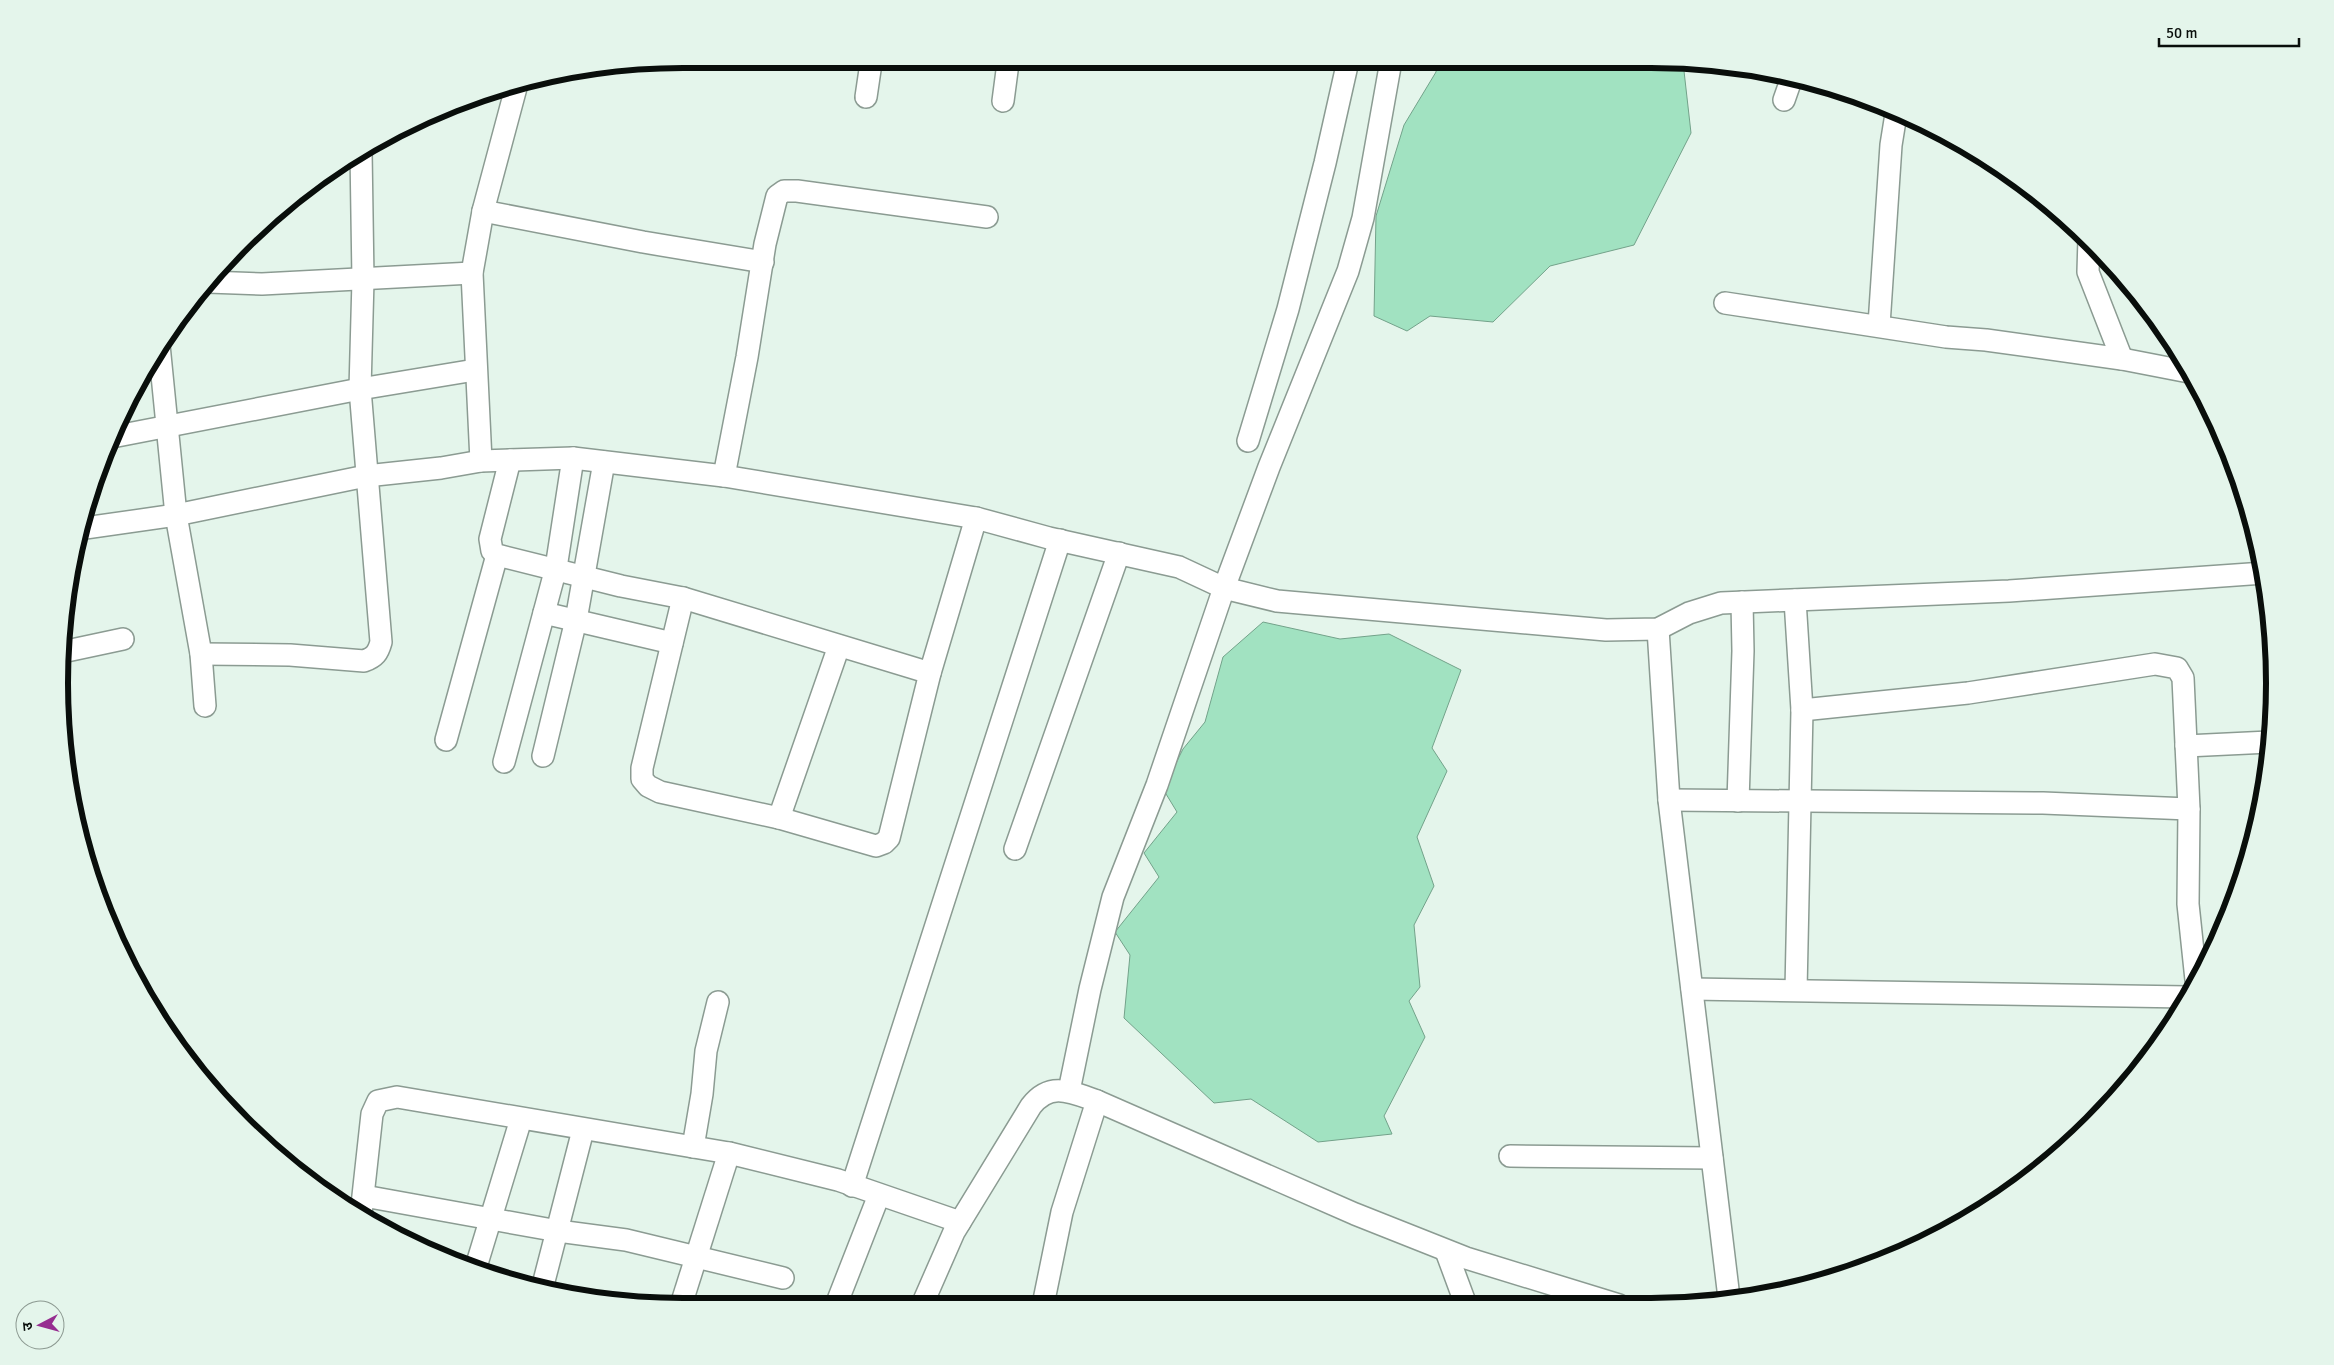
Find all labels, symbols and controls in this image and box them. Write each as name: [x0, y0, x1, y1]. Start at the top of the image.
scale bar: [2159, 15, 2299, 47]
text: 50 m: [2166, 24, 2197, 42]
north arrow: [15, 1300, 65, 1350]
text: उ: [19, 1321, 36, 1331]

